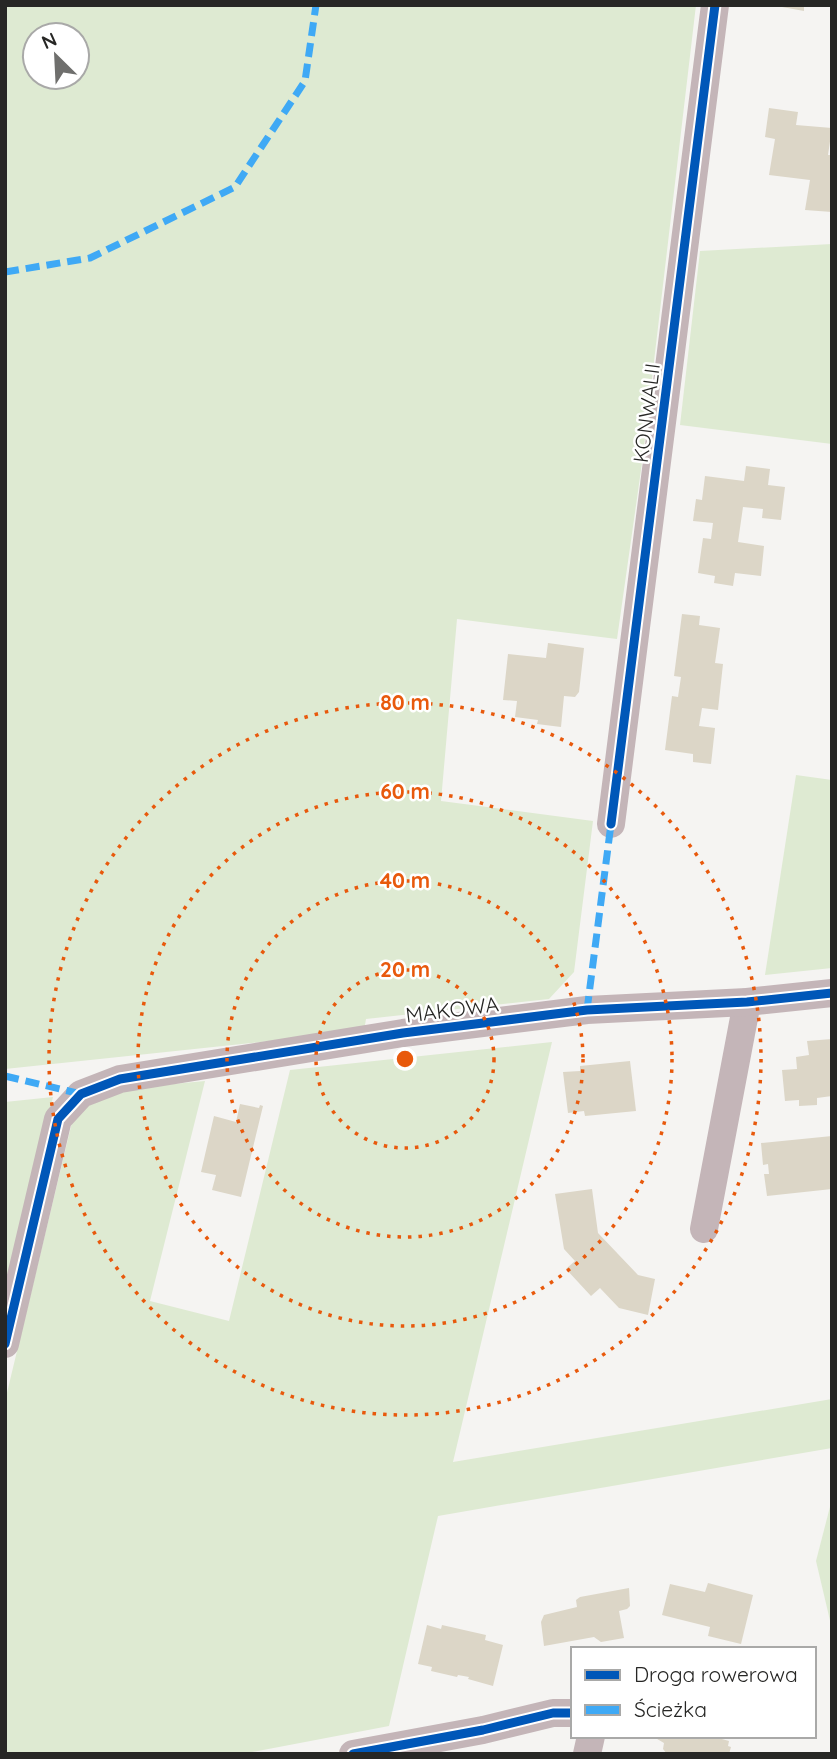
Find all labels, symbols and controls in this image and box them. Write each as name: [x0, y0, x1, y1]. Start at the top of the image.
north arrow: [21, 21, 91, 91]
text: N: [38, 27, 60, 54]
street label: KONWALII: [627, 362, 665, 464]
text: 80 m: [380, 689, 430, 715]
text: 60 m: [380, 778, 430, 804]
text: 40 m: [380, 867, 430, 893]
text: 20 m: [380, 956, 430, 982]
street label: MAKOWA: [404, 990, 500, 1028]
centre of rings: [393, 1047, 417, 1071]
legend: [571, 1647, 816, 1738]
text: Droga rowerowa: [634, 1661, 798, 1687]
text: Ścieżka: [634, 1696, 707, 1722]

